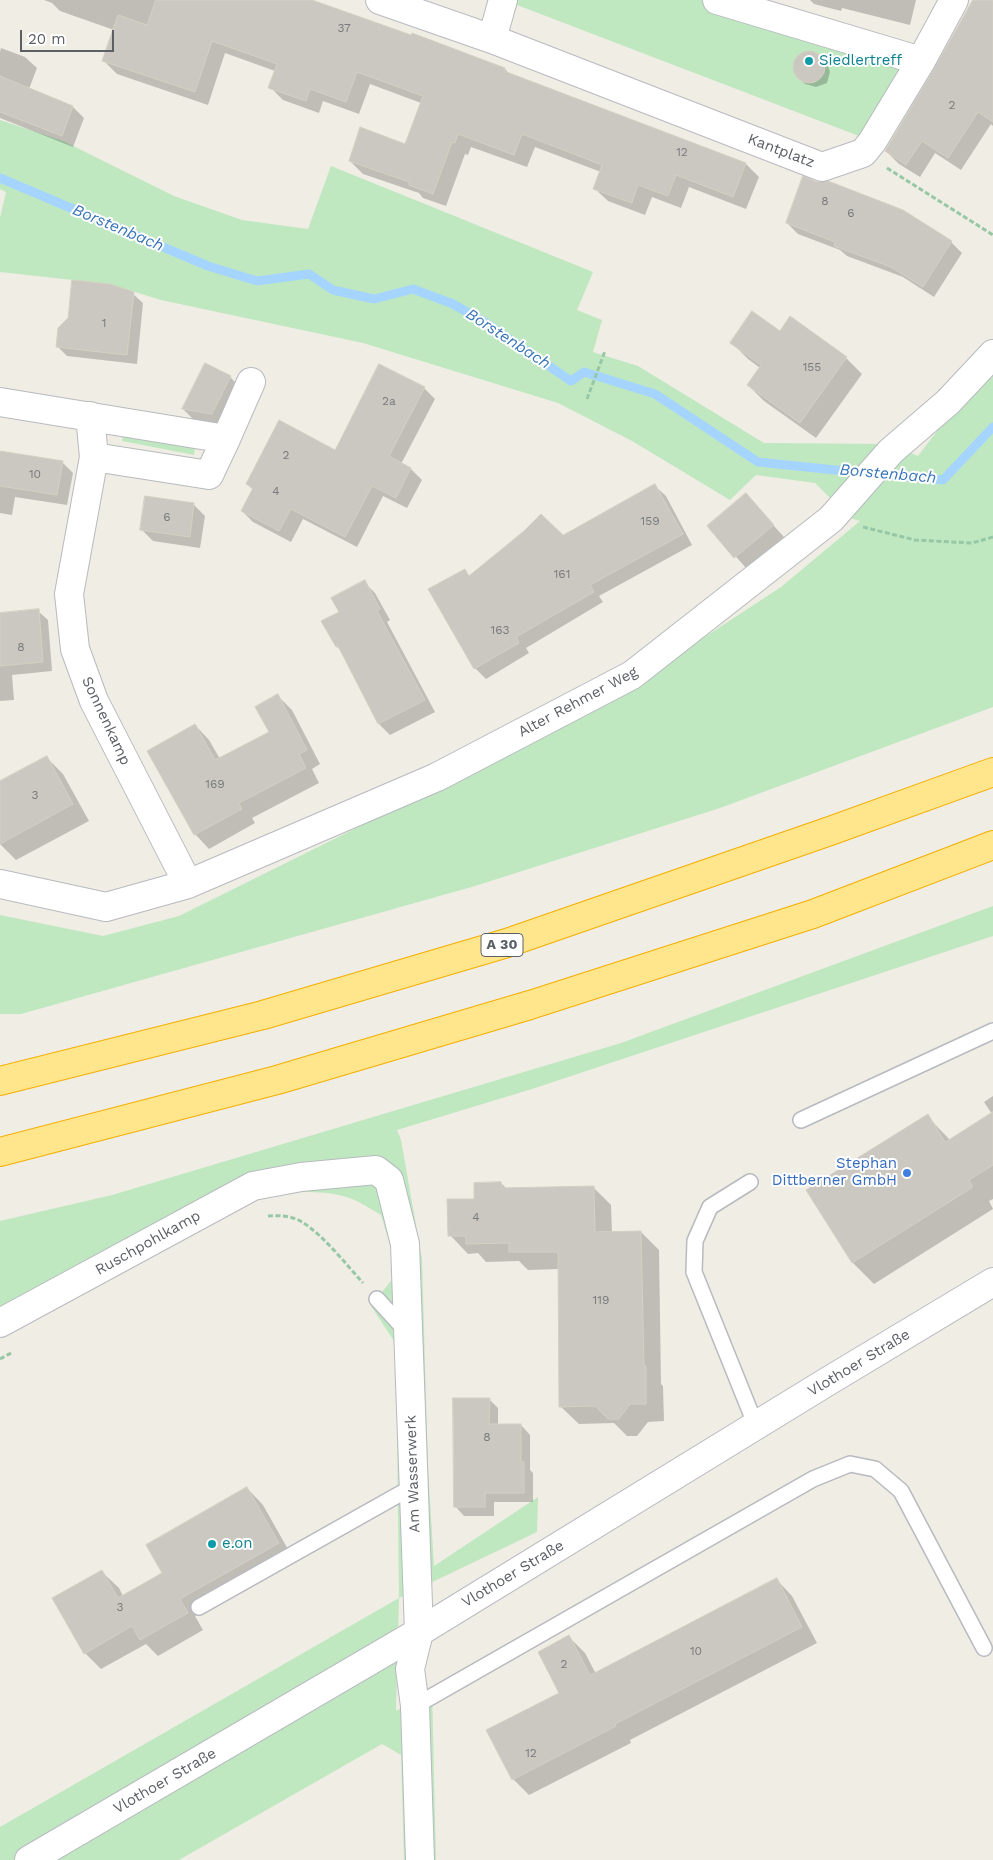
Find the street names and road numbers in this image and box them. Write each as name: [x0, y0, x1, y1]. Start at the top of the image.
street label: Kantplatz: [745, 130, 817, 172]
street label: Alter Rehmer Weg: [515, 663, 641, 741]
street label: Sonnenkamp: [78, 674, 134, 768]
road number: A 30: [481, 934, 523, 956]
street label: Ruschpohlkamp: [92, 1207, 204, 1279]
street label: Vlothoer Straße: [805, 1325, 913, 1401]
street label: Am Wasserwerk: [402, 1415, 424, 1533]
street label: Vlothoer Straße: [459, 1536, 567, 1612]
street label: Vlothoer Straße: [110, 1744, 220, 1818]

